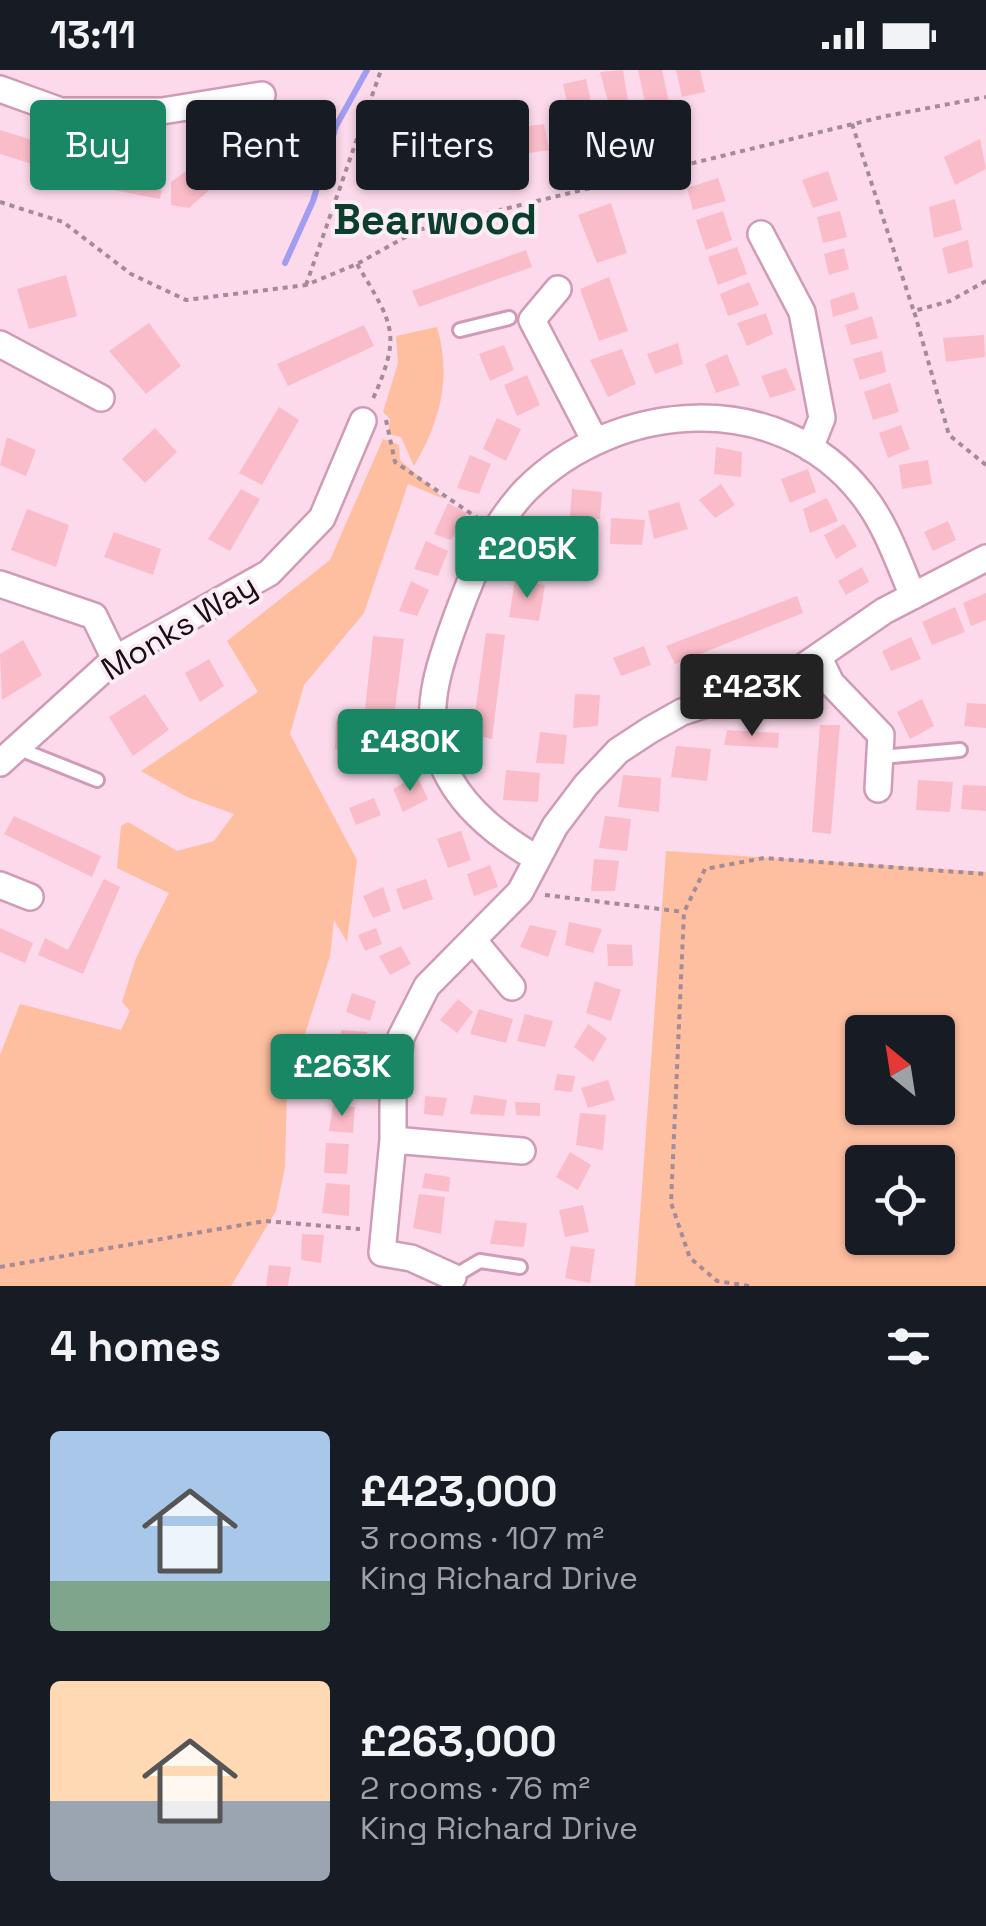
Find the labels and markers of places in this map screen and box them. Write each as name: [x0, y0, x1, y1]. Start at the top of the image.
pin: £205K: [457, 516, 597, 601]
pin: £423K: [682, 654, 822, 739]
pin: £480K: [340, 709, 480, 794]
pin: £263K: [272, 1034, 412, 1119]

